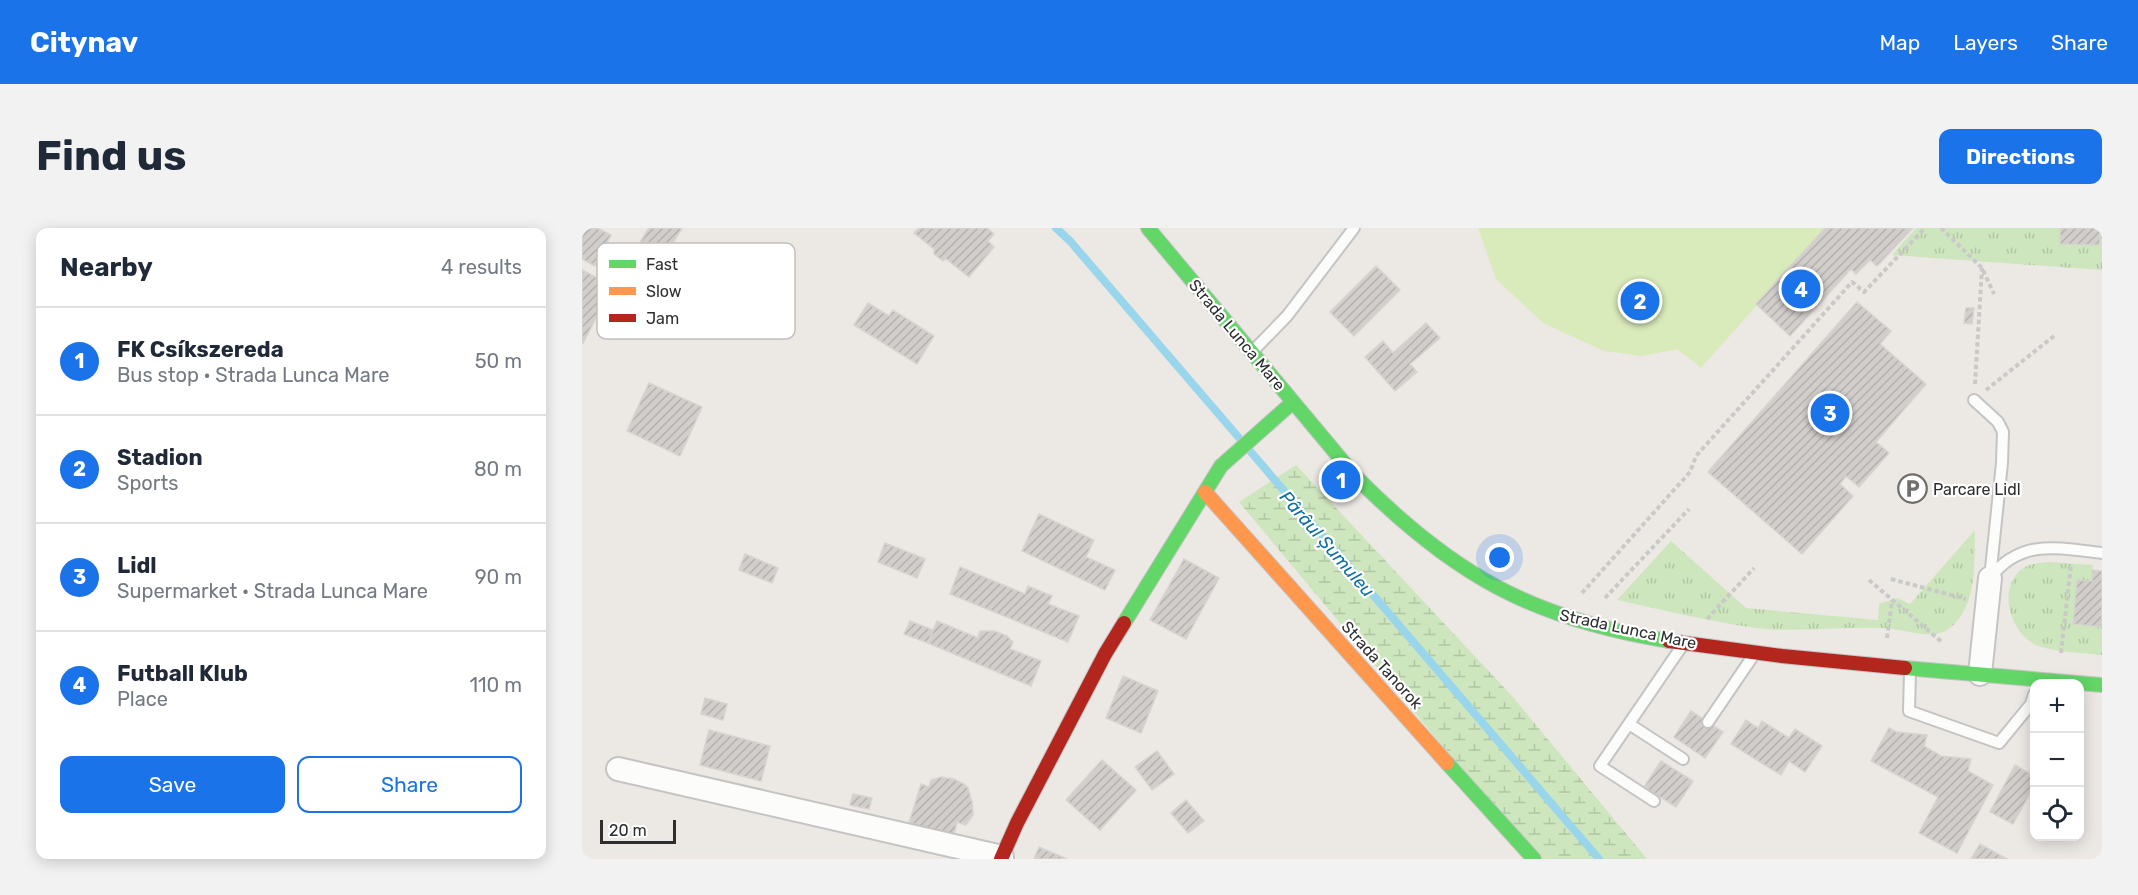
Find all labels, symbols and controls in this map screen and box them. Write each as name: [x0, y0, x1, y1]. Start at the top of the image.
text: Citynav: [30, 26, 138, 59]
text: Map: [1879, 30, 1920, 55]
text: Layers: [1953, 30, 2018, 55]
text: Share: [2051, 30, 2108, 55]
button: Directions: [1939, 129, 2102, 184]
text: Find us: [36, 131, 187, 181]
legend: [597, 243, 795, 339]
text: Nearby: [60, 252, 153, 283]
text: 4 results: [441, 255, 522, 279]
text: Fast: [646, 255, 678, 274]
pin: 4: [1782, 266, 1820, 312]
street label: Strada Lunca Mare: [1185, 276, 1289, 395]
pin: 2: [1620, 278, 1660, 324]
text: Slow: [646, 282, 682, 301]
text: Jam: [646, 309, 679, 328]
text: FK Csíkszereda: [117, 336, 284, 363]
text: 1: [75, 349, 84, 373]
text: 50 m: [475, 349, 522, 373]
text: Bus stop · Strada Lunca Mare: [117, 363, 389, 387]
pin: 3: [1810, 390, 1850, 435]
text: Stadion: [117, 444, 203, 471]
text: 2: [73, 457, 86, 481]
text: 80 m: [474, 457, 522, 481]
pin: 1: [1322, 458, 1360, 502]
text: Sports: [117, 471, 178, 495]
parking icon: Parcare Lidl: [1896, 473, 1928, 505]
place label: Parcare Lidl: [1933, 480, 2021, 499]
water label: Pârâul Șumuleu: [1275, 486, 1379, 602]
your location: [1485, 543, 1514, 572]
text: Lidl: [117, 552, 157, 579]
text: 3: [73, 565, 86, 589]
text: 90 m: [475, 565, 522, 589]
text: Supermarket · Strada Lunca Mare: [117, 579, 428, 603]
street label: Strada Lunca Mare: [1558, 605, 1698, 653]
street label: Strada Tanorok: [1338, 617, 1427, 713]
text: Futball Klub: [117, 660, 248, 687]
text: 4: [73, 673, 86, 697]
text: 110 m: [470, 673, 522, 697]
map controls: [2030, 679, 2084, 841]
button: +: [2030, 679, 2084, 733]
text: Place: [117, 687, 168, 711]
button: −: [2030, 733, 2084, 787]
button: Save: [60, 756, 285, 813]
button: Share: [297, 756, 522, 813]
button: locate: [2030, 787, 2084, 841]
scale bar: [600, 817, 676, 844]
text: 20 m: [609, 821, 647, 840]

